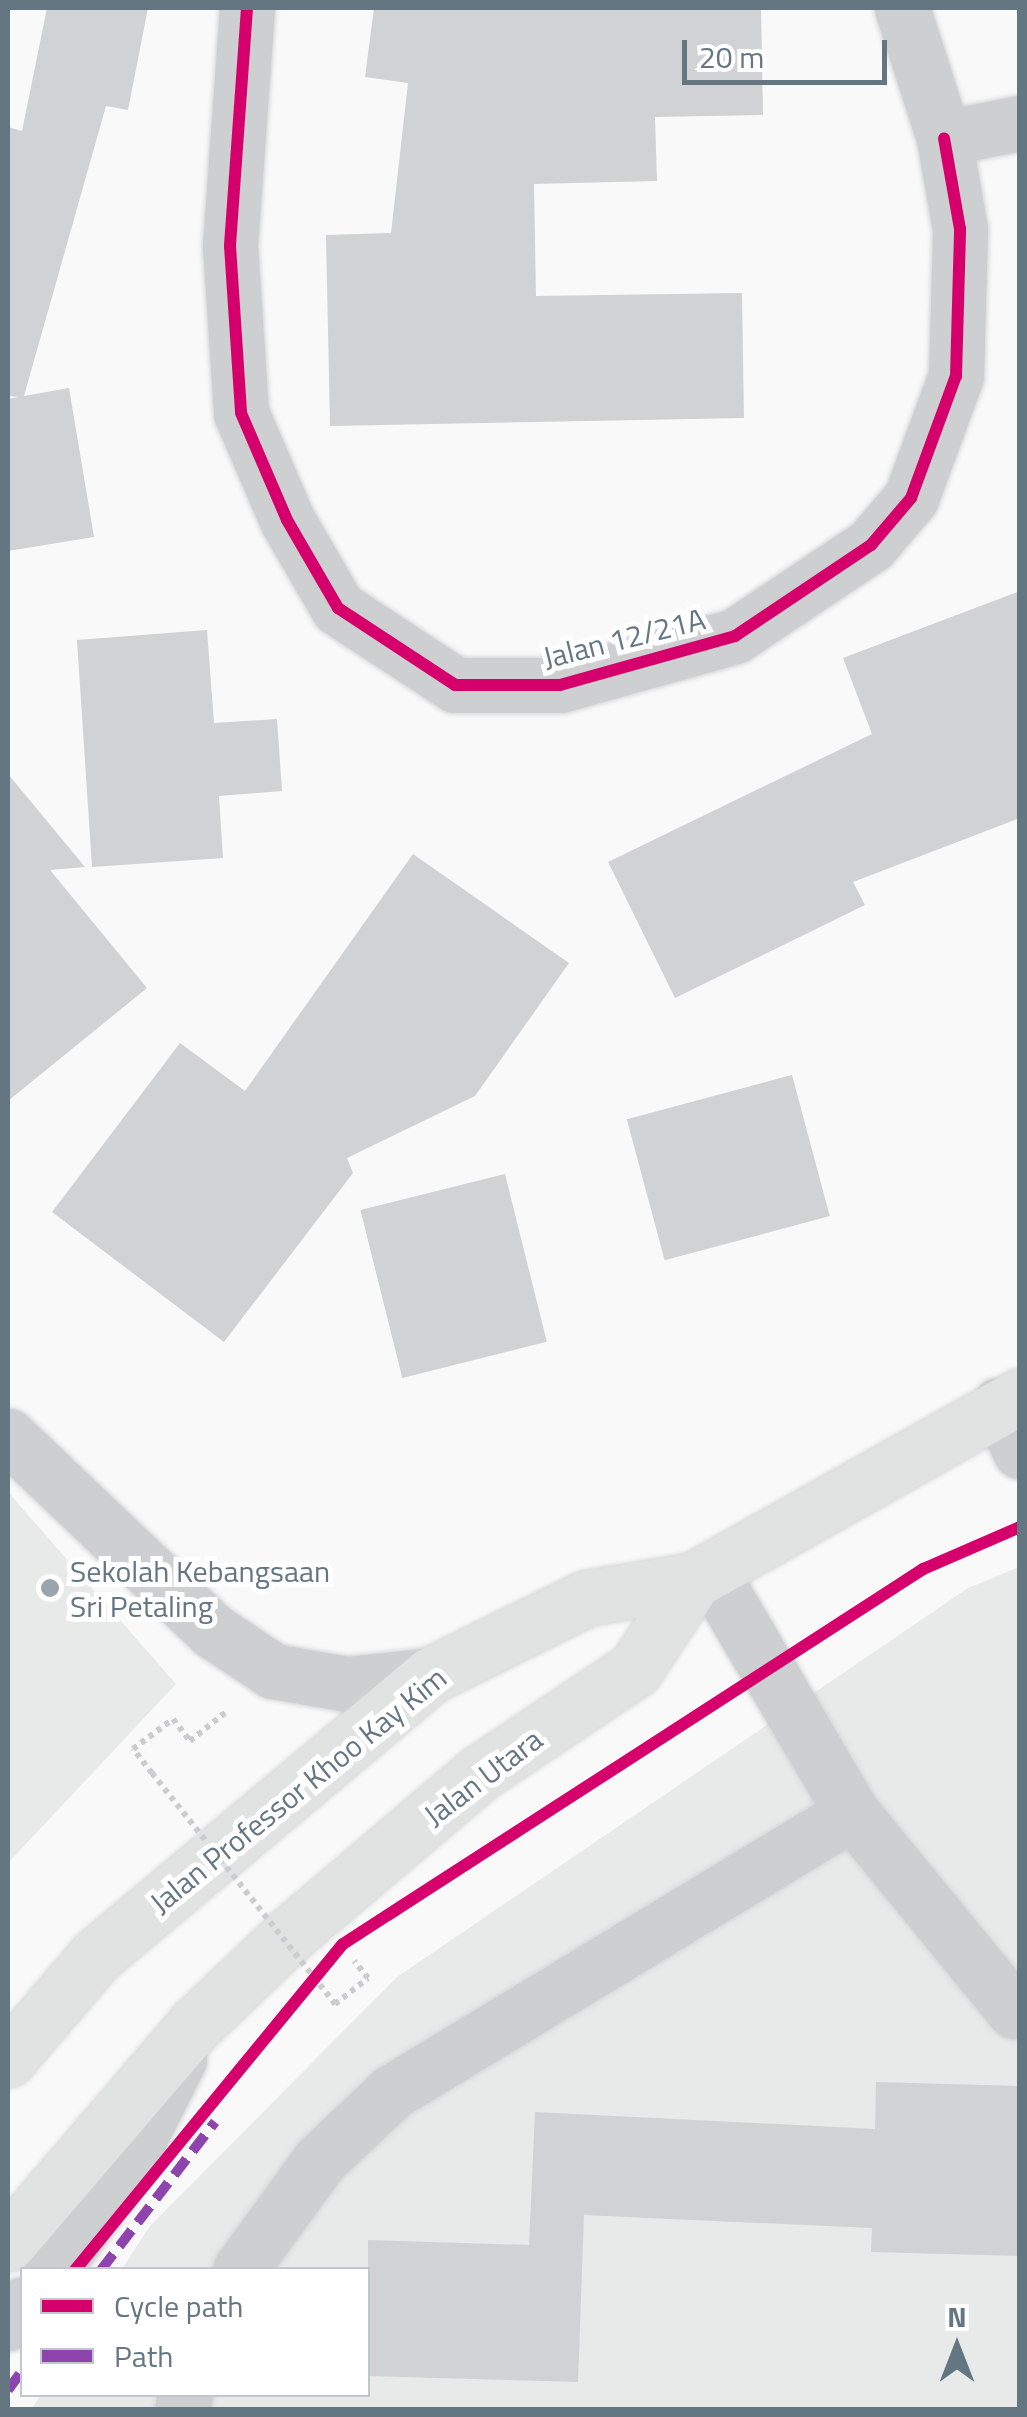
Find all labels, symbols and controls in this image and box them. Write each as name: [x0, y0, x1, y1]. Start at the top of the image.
scale bar: [687, 20, 892, 82]
text: 20 m: [699, 34, 764, 80]
street label: Jalan 12/21A: [539, 600, 709, 676]
place label: Sekolah Kebangsaan Sri Petaling: [70, 1553, 330, 1624]
marker: Sekolah Kebangsaan Sri Petaling: [39, 1577, 61, 1599]
street label: Jalan Professor Khoo Kay Kim: [143, 1659, 453, 1921]
street label: Jalan Utara: [417, 1721, 549, 1833]
legend: [20, 2267, 370, 2397]
text: Cycle path: [114, 2283, 243, 2329]
text: N: [947, 2295, 967, 2338]
north arrow: [907, 2297, 1007, 2397]
text: Path: [114, 2333, 173, 2379]

